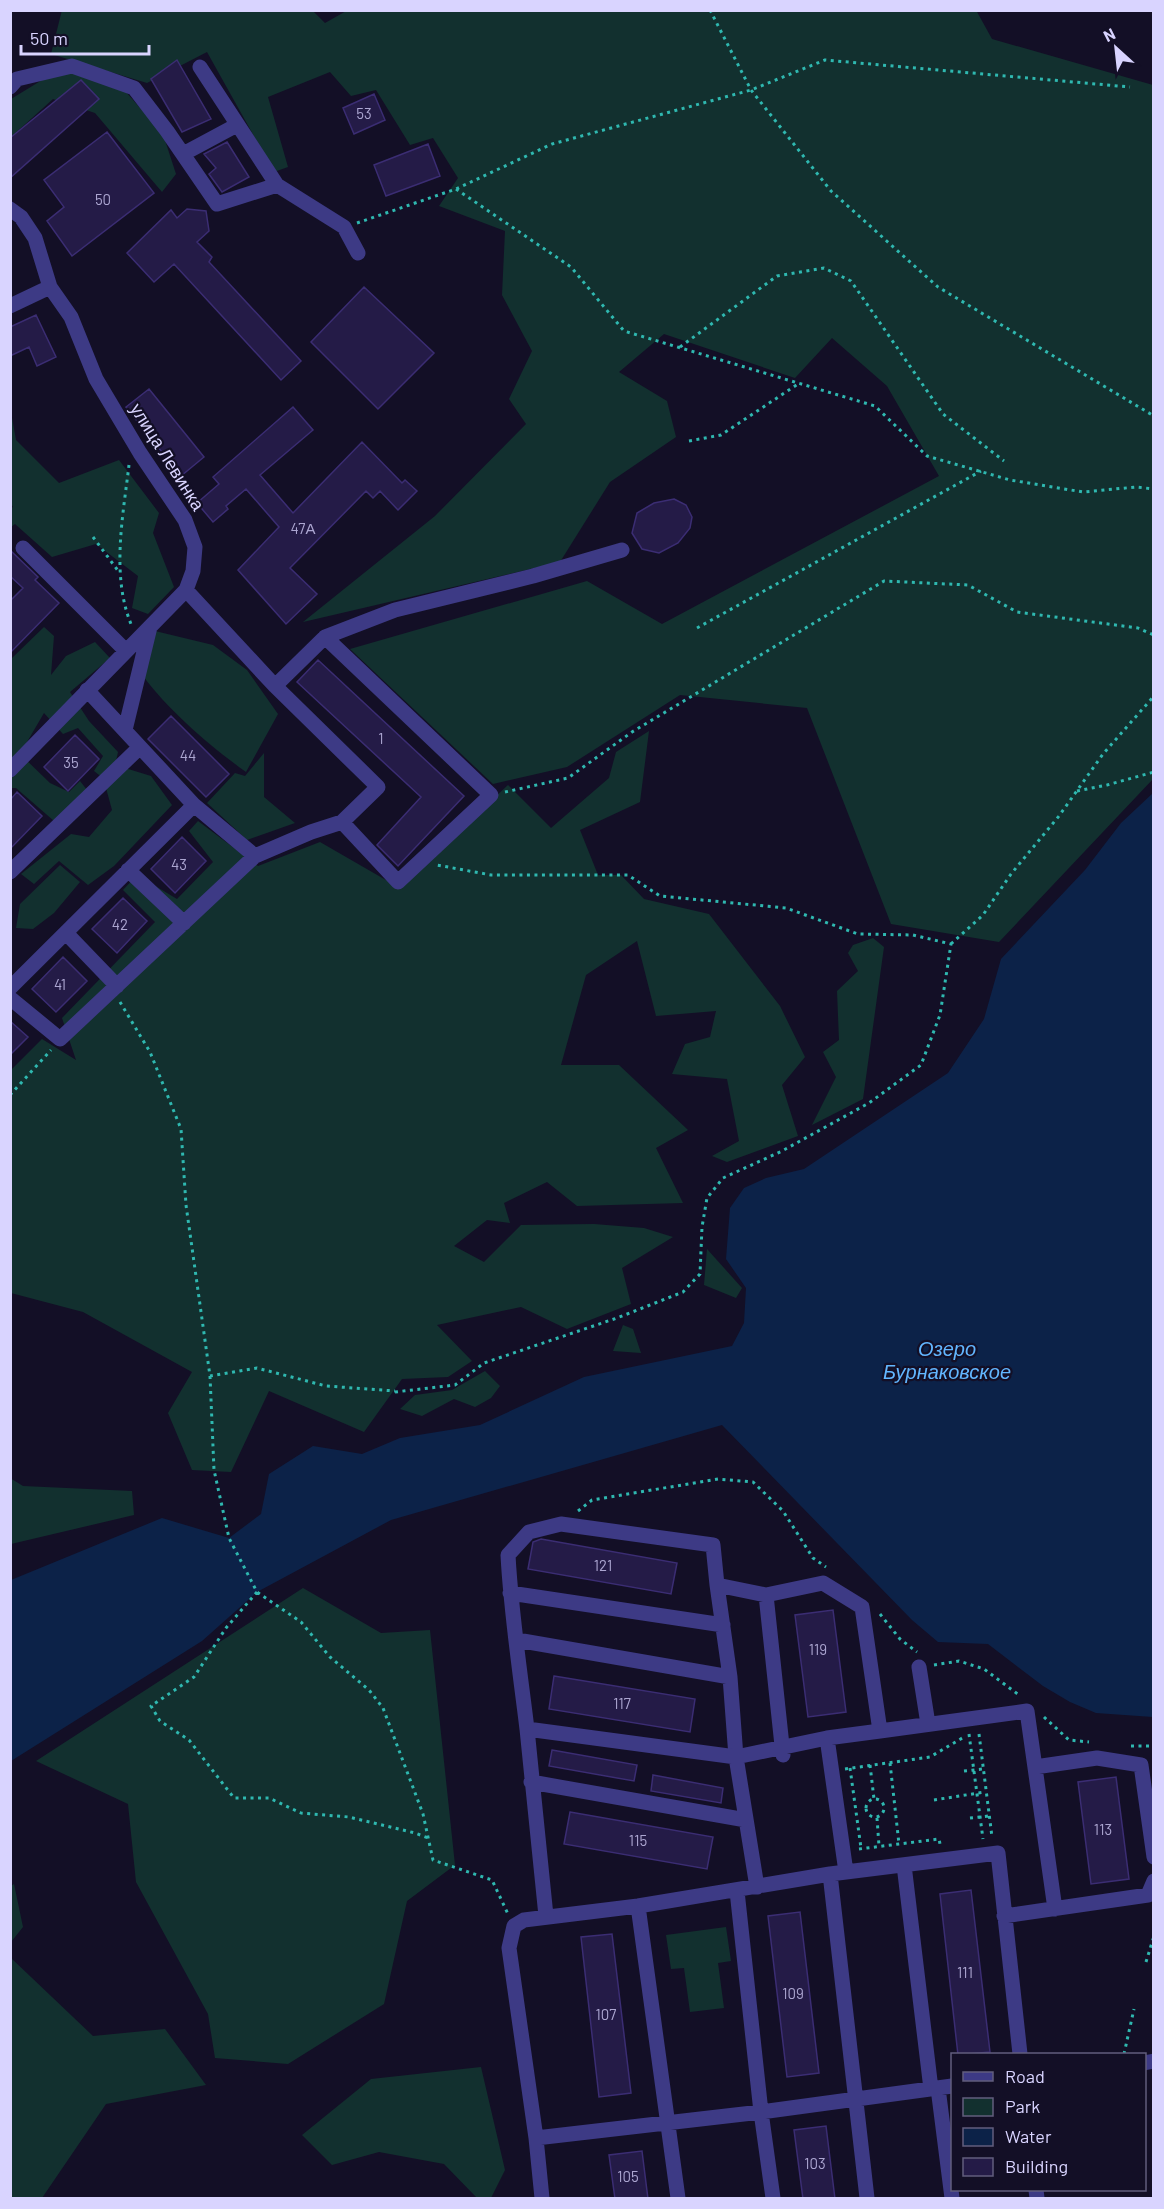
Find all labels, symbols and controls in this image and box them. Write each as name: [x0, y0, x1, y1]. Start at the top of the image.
scale bar: [21, 18, 148, 56]
north arrow: [1086, 18, 1146, 78]
text: N: [1100, 23, 1118, 45]
text: 50 m: [30, 27, 68, 49]
house number: 53: [356, 104, 372, 122]
house number: 50: [95, 190, 111, 208]
street label: улица Левинка: [126, 399, 210, 515]
house number: 47А: [291, 519, 315, 537]
house number: 1: [378, 729, 384, 747]
house number: 44: [180, 746, 196, 764]
house number: 35: [63, 753, 79, 771]
house number: 43: [171, 855, 187, 873]
house number: 42: [112, 915, 128, 933]
house number: 41: [54, 975, 66, 993]
water label: Озеро Бурнаковское: [883, 1336, 1011, 1383]
house number: 121: [594, 1556, 612, 1574]
house number: 119: [809, 1640, 827, 1658]
house number: 117: [613, 1694, 631, 1712]
house number: 113: [1094, 1820, 1112, 1838]
house number: 115: [629, 1831, 647, 1849]
house number: 111: [957, 1963, 973, 1981]
house number: 109: [782, 1984, 804, 2002]
house number: 107: [596, 2005, 616, 2023]
legend: [951, 2053, 1146, 2191]
text: Road: [1005, 2065, 1045, 2087]
text: Park: [1005, 2095, 1040, 2117]
text: Water: [1005, 2125, 1052, 2147]
house number: 103: [804, 2154, 826, 2172]
text: Building: [1005, 2155, 1068, 2177]
house number: 105: [617, 2167, 639, 2185]

